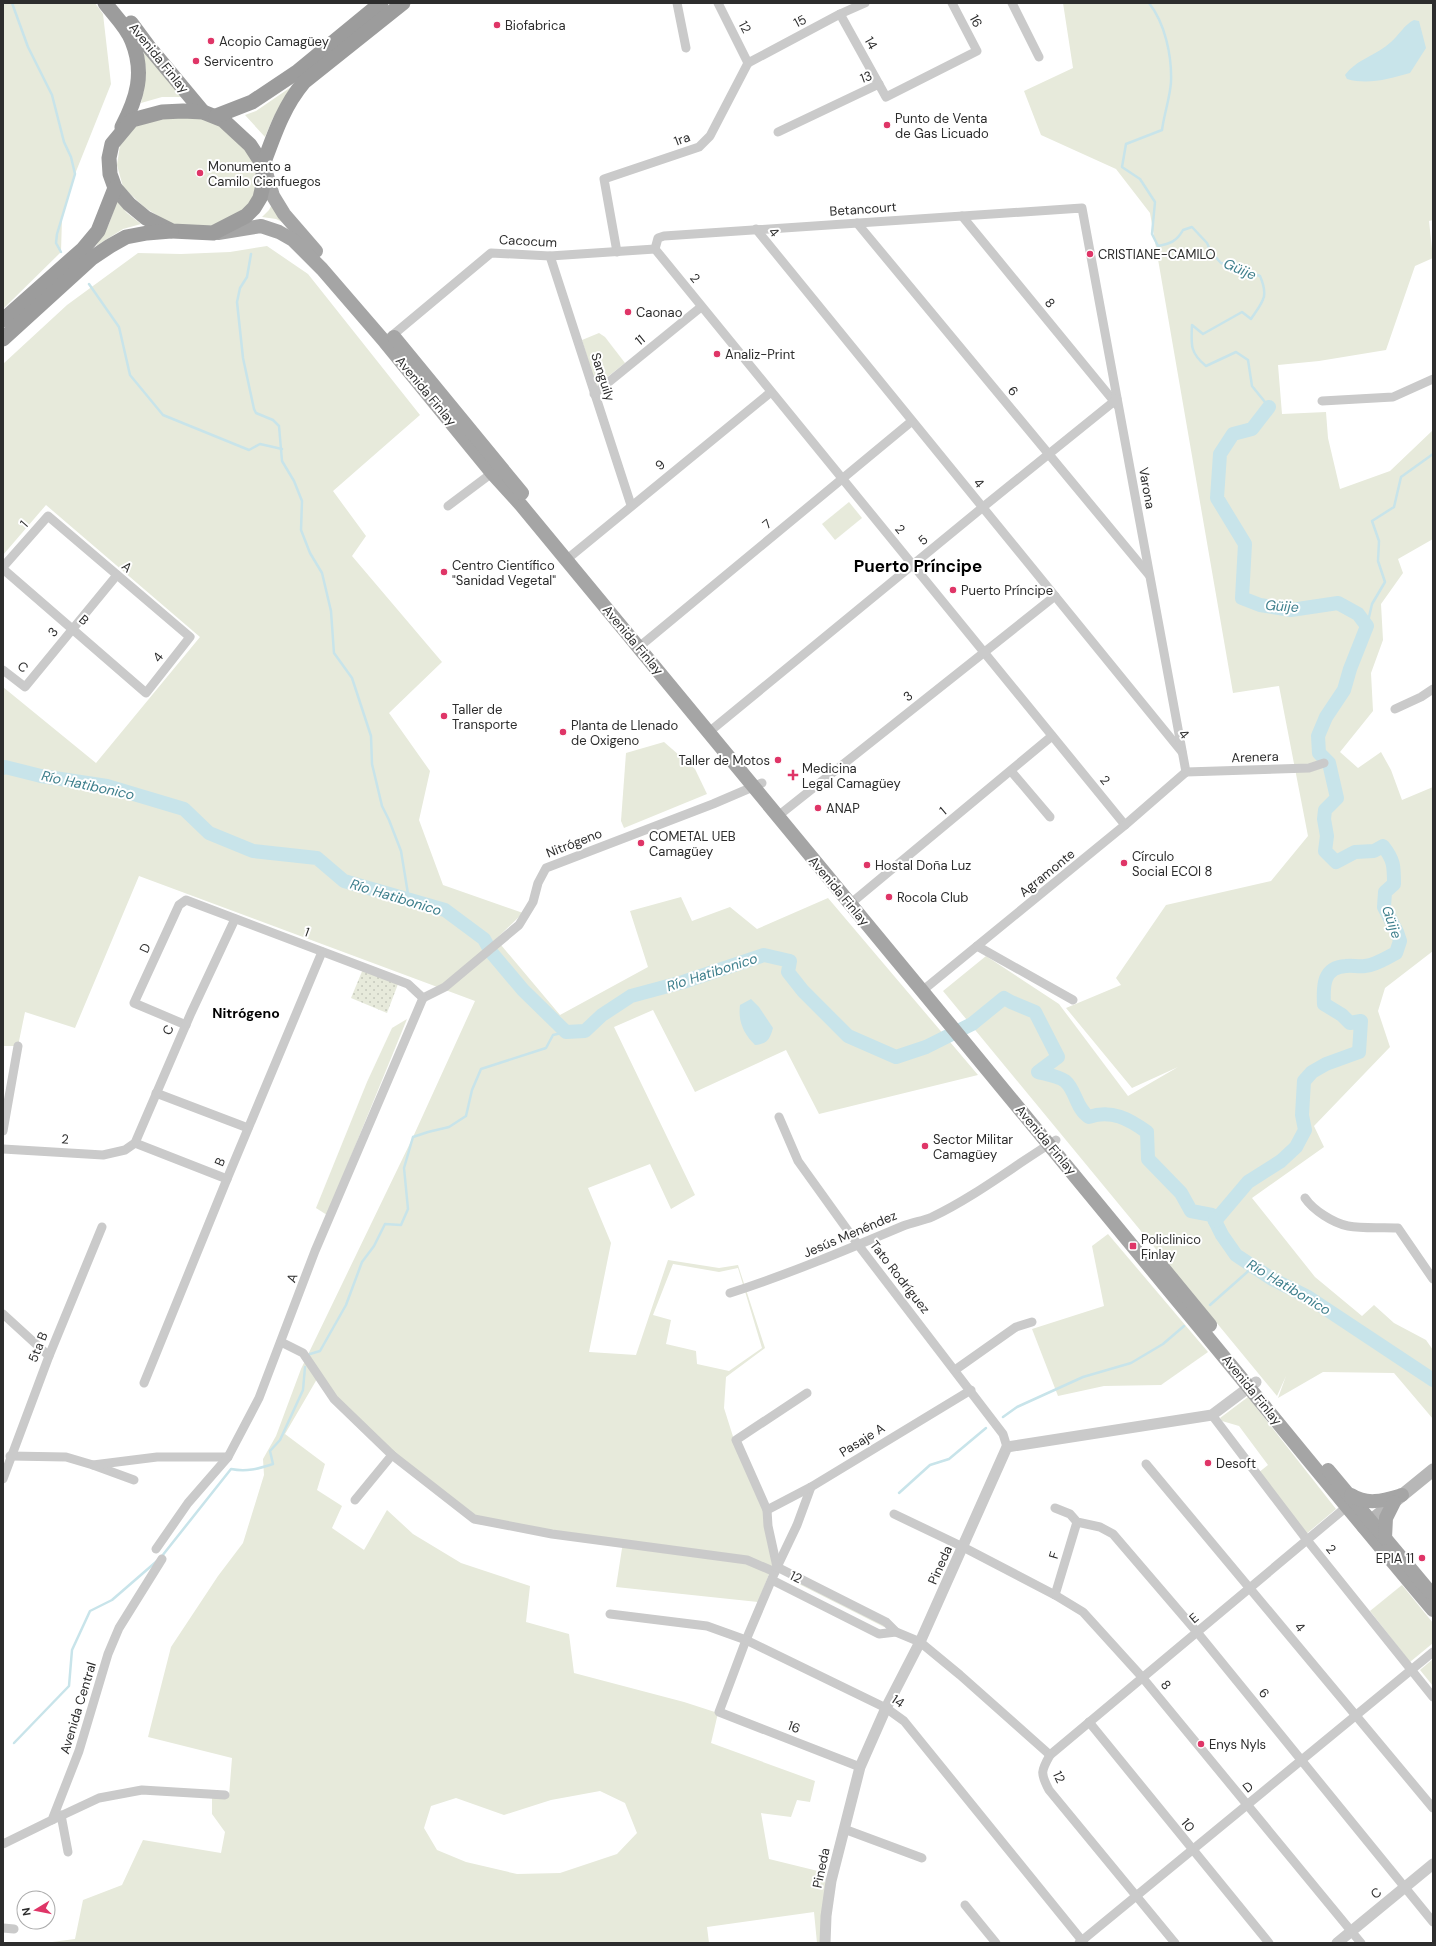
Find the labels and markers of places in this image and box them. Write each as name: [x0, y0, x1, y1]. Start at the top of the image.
place label: Biofabrica: [505, 17, 565, 34]
marker: Biofabrica: [492, 20, 502, 30]
place label: Acopio Camagüey: [219, 33, 329, 50]
marker: Acopio Camagüey: [206, 36, 216, 46]
place label: Servicentro: [204, 53, 274, 70]
marker: Servicentro: [191, 56, 201, 66]
place label: Punto de Venta de Gas Licuado: [895, 110, 989, 142]
marker: Punto de Venta de Gas Licuado: [882, 120, 892, 130]
place label: Monumento a Camilo Cienfuegos: [208, 158, 321, 190]
marker: Monumento a Camilo Cienfuegos: [195, 168, 205, 178]
place label: CRISTIANE-CAMILO: [1098, 246, 1216, 263]
marker: CRISTIANE-CAMILO: [1085, 249, 1095, 259]
place label: Caonao: [636, 304, 683, 321]
marker: Caonao: [623, 307, 633, 317]
place label: Analiz-Print: [725, 346, 795, 363]
marker: Analiz-Print: [712, 349, 722, 359]
place label: Centro Científico "Sanidad Vegetal": [452, 557, 556, 589]
marker: Centro Científico "Sanidad Vegetal": [439, 567, 449, 577]
place label: Puerto Príncipe: [961, 582, 1053, 599]
marker: Puerto Príncipe: [948, 585, 958, 595]
place label: Taller de Transporte: [452, 701, 517, 733]
marker: Taller de Transporte: [439, 711, 449, 721]
place label: Planta de Llenado de Oxigeno: [571, 717, 678, 749]
marker: Planta de Llenado de Oxigeno: [558, 727, 568, 737]
place label: Taller de Motos: [679, 752, 770, 769]
marker: Taller de Motos: [773, 755, 783, 765]
place label: Medicina Legal Camagüey: [802, 760, 901, 792]
marker: Medicina Legal Camagüey: [787, 769, 799, 781]
place label: ANAP: [826, 800, 860, 817]
marker: ANAP: [813, 803, 823, 813]
place label: COMETAL UEB Camagüey: [649, 828, 736, 860]
marker: COMETAL UEB Camagüey: [636, 838, 646, 848]
place label: Círculo Social ECOI 8: [1132, 848, 1212, 880]
place label: Hostal Doña Luz: [875, 857, 971, 874]
marker: Círculo Social ECOI 8: [1119, 858, 1129, 868]
marker: Hostal Doña Luz: [862, 860, 872, 870]
place label: Rocola Club: [897, 889, 968, 906]
marker: Rocola Club: [884, 892, 894, 902]
place label: Sector Militar Camagüey: [933, 1131, 1013, 1163]
marker: Sector Militar Camagüey: [920, 1141, 930, 1151]
place label: Policlinico Finlay: [1141, 1231, 1201, 1263]
marker: Policlinico Finlay: [1128, 1241, 1138, 1251]
place label: Desoft: [1216, 1455, 1256, 1472]
marker: Desoft: [1203, 1458, 1213, 1468]
place label: EPIA 11: [1376, 1550, 1414, 1567]
marker: EPIA 11: [1417, 1553, 1427, 1563]
place label: Enys Nyls: [1209, 1736, 1266, 1753]
marker: Enys Nyls: [1196, 1739, 1206, 1749]

